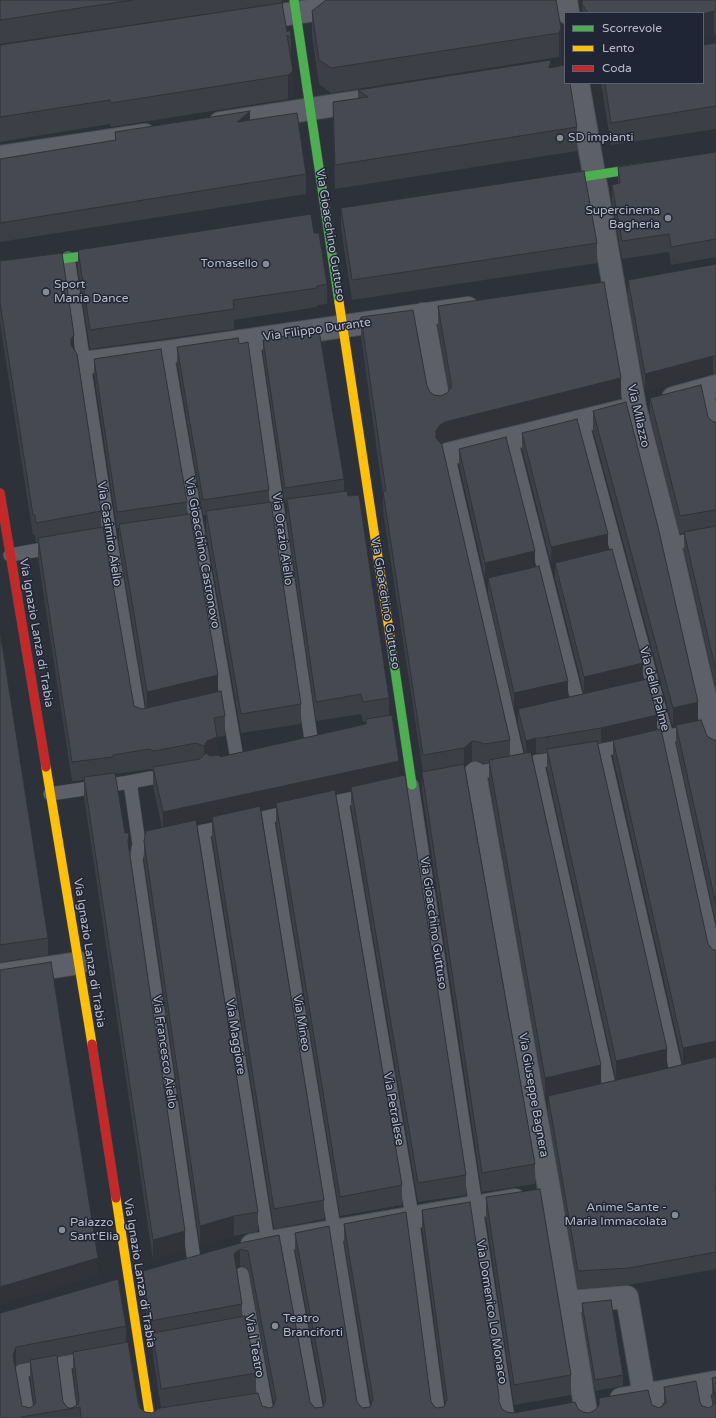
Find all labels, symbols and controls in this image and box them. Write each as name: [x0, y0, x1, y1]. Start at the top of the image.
legend: [564, 12, 704, 84]
text: Scorrevole: [602, 21, 662, 35]
text: Lento: [602, 41, 635, 55]
text: Coda: [602, 61, 632, 75]
place label: SD impianti: [568, 131, 634, 145]
marker: SD impianti: [555, 133, 565, 143]
street label: Via Gioacchino Guttuso: [312, 168, 348, 302]
place label: Supercinema Bagheria: [585, 204, 660, 232]
marker: Supercinema Bagheria: [663, 213, 673, 223]
place label: Tomasello: [201, 257, 258, 271]
marker: Tomasello: [261, 259, 271, 269]
place label: Sport Mania Dance: [54, 278, 129, 306]
marker: Sport Mania Dance: [41, 287, 51, 297]
street label: Via Filippo Durante: [262, 315, 372, 345]
street label: Via Milazzo: [624, 383, 652, 449]
street label: Via Gioacchino Castronovo: [182, 476, 222, 630]
street label: Via Casimiro Aiello: [94, 481, 124, 587]
street label: Via Orazio Aiello: [268, 492, 296, 586]
street label: Via Gioacchino Guttuso: [367, 536, 403, 670]
street label: Via Ignazio Lanza di Trabia: [16, 557, 56, 709]
street label: Via delle Palme: [636, 645, 672, 733]
street label: Via Gioacchino Guttuso: [417, 856, 449, 990]
street label: Via Ignazio Lanza di Trabia: [70, 877, 108, 1029]
street label: Via Francesco Aiello: [149, 994, 179, 1110]
street label: Via Mineo: [289, 994, 313, 1052]
street label: Via Maggiore: [222, 998, 248, 1076]
street label: Via Giuseppe Bagnera: [515, 1032, 551, 1158]
street label: Via Petralese: [379, 1071, 407, 1147]
street label: Via Ignazio Lanza di Trabia: [120, 1197, 158, 1349]
place label: Anime Sante - Maria Immacolata: [565, 1201, 667, 1229]
marker: Anime Sante - Maria Immacolata: [670, 1210, 680, 1220]
place label: Palazzo Sant'Elia: [70, 1216, 119, 1244]
marker: Palazzo Sant'Elia: [57, 1225, 67, 1235]
street label: Via Domenico Lo Monaco: [472, 1239, 510, 1385]
place label: Teatro Branciforti: [283, 1312, 343, 1340]
street label: Via I Teatro: [241, 1313, 267, 1379]
marker: Teatro Branciforti: [270, 1321, 280, 1331]

